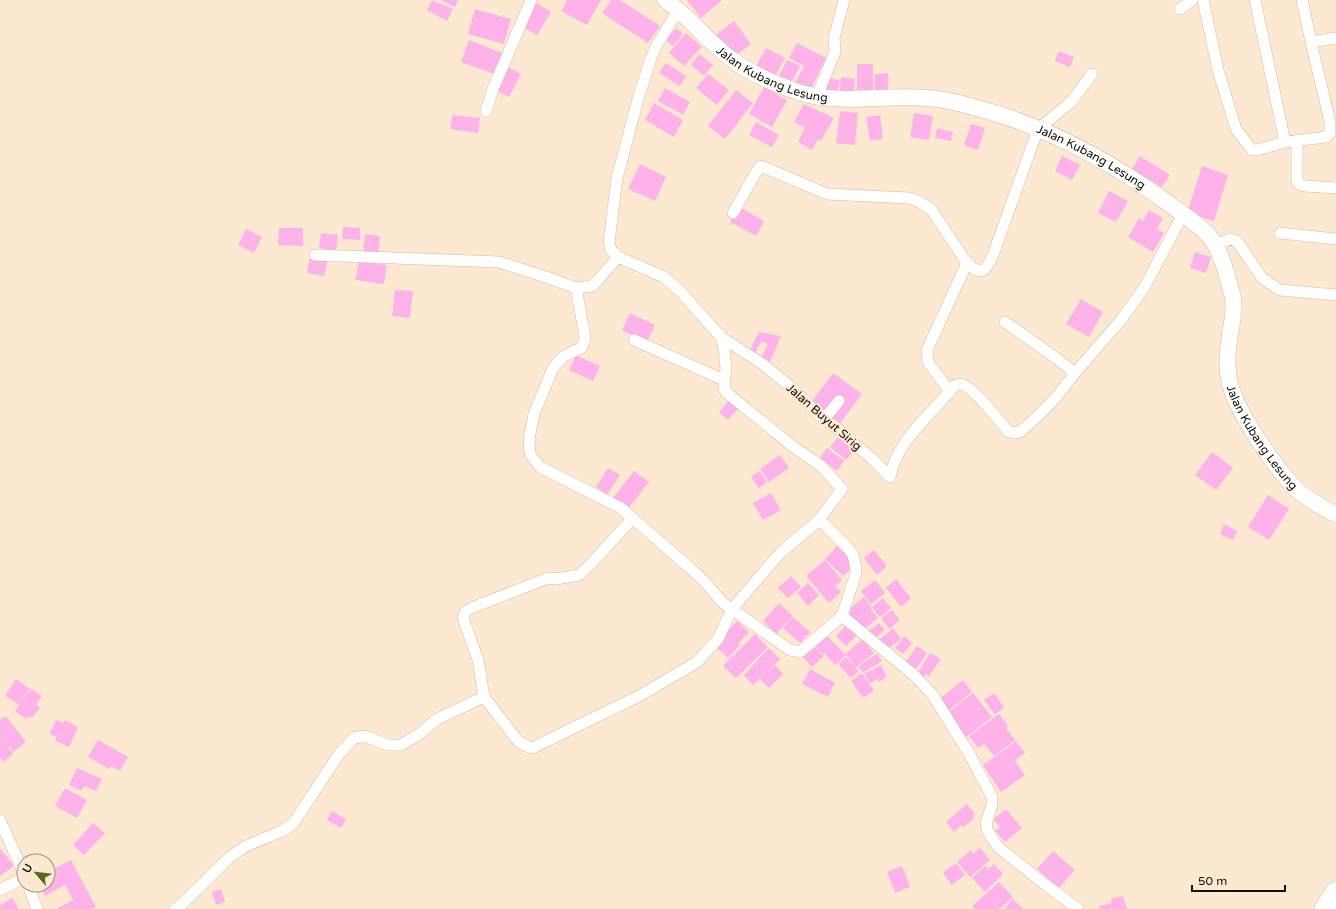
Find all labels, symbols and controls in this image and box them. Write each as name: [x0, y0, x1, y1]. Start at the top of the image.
street label: Jalan Kubang Lesung: [714, 43, 829, 105]
street label: Jalan Kubang Lesung: [1035, 122, 1148, 192]
street label: Jalan Buyut Sirig: [784, 381, 864, 453]
street label: Jalan Kubang Lesung: [1224, 383, 1301, 493]
north arrow: [16, 853, 56, 893]
text: U: [20, 862, 35, 875]
scale bar: [1192, 867, 1285, 893]
text: 50 m: [1198, 874, 1227, 888]

